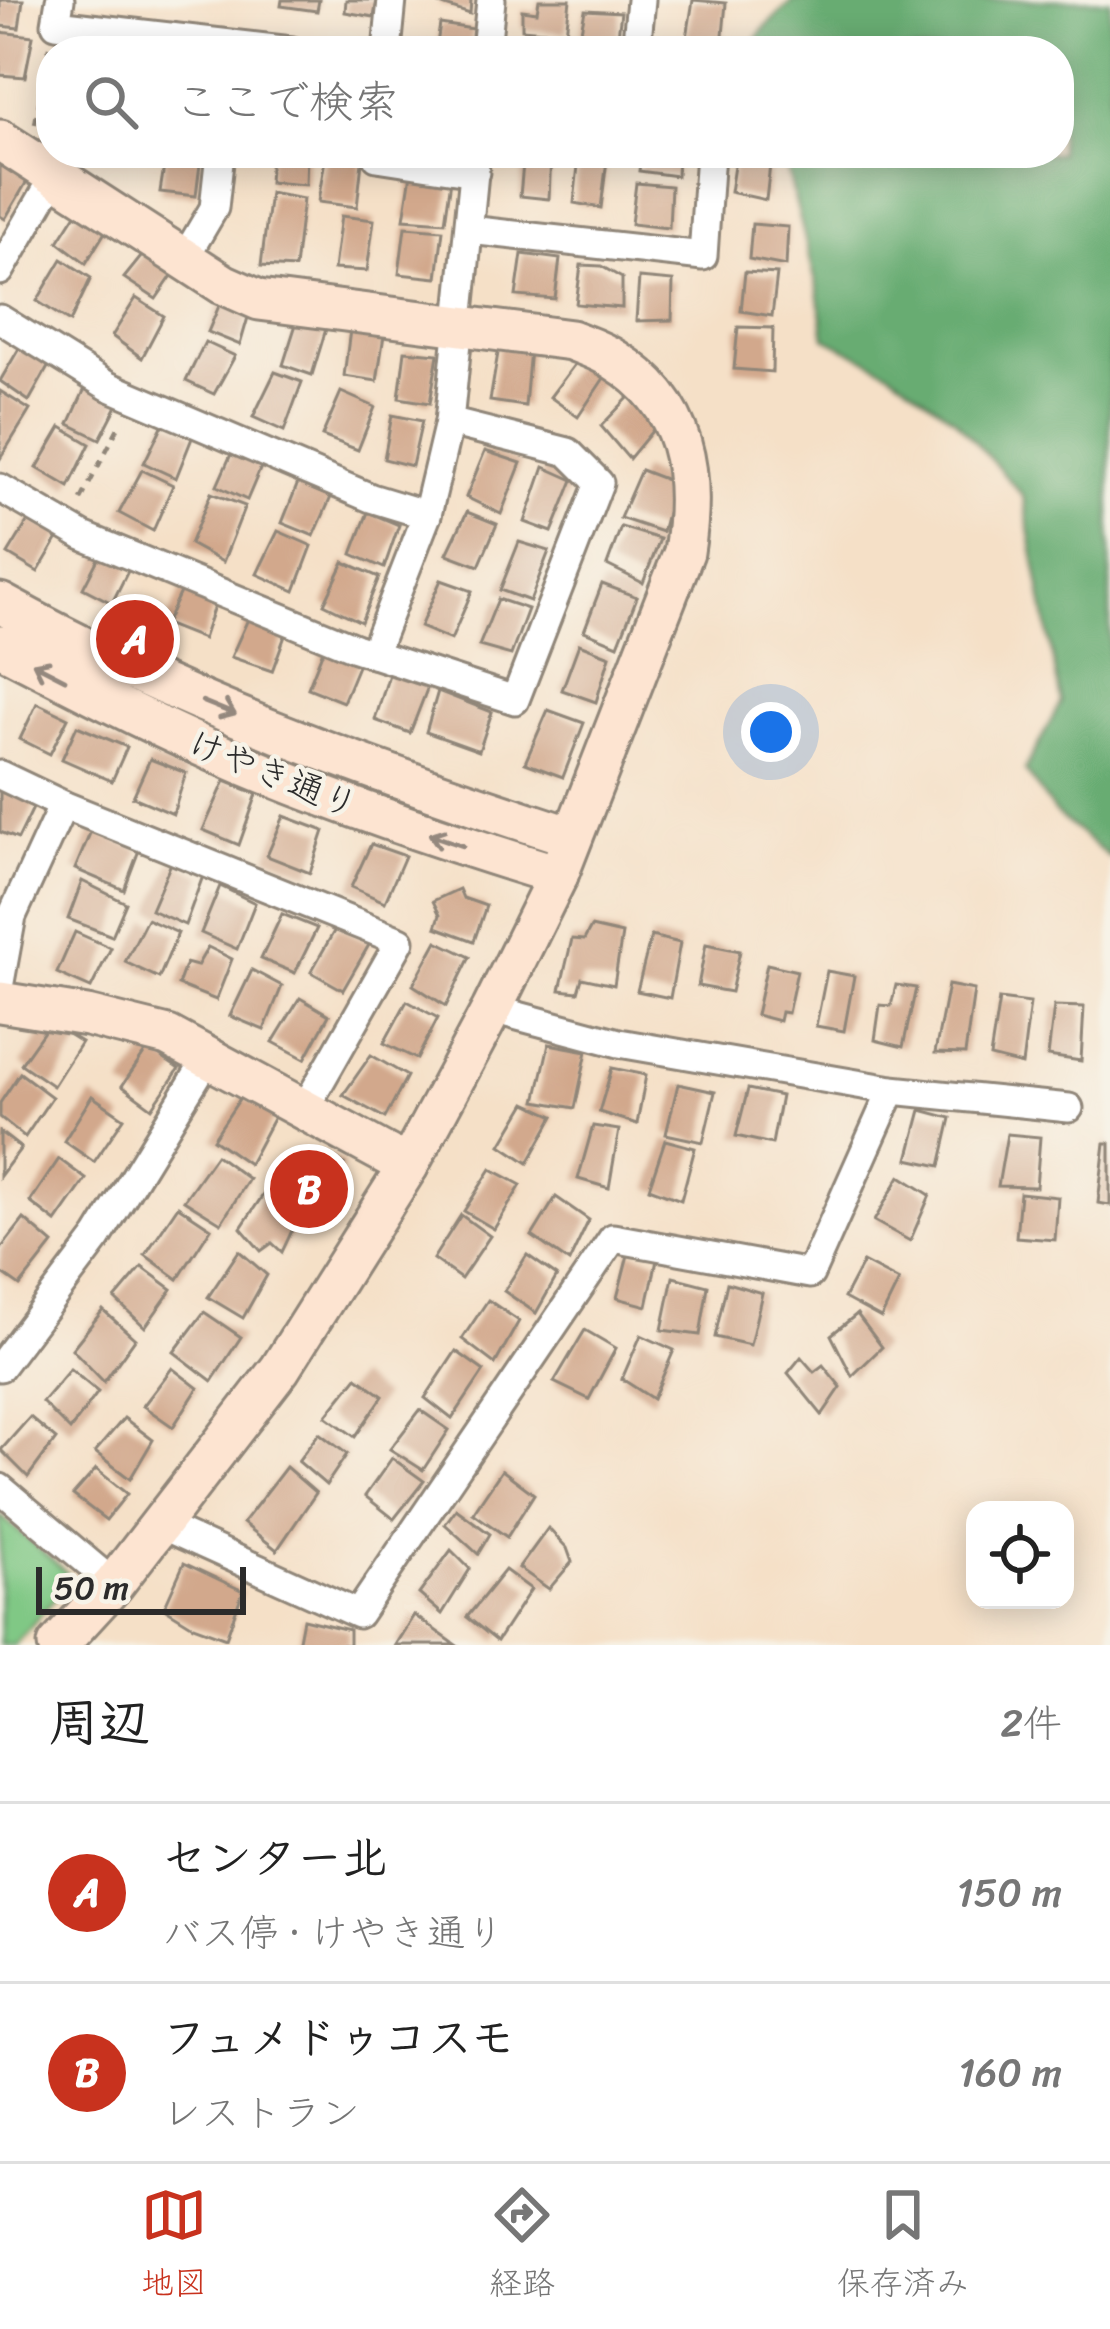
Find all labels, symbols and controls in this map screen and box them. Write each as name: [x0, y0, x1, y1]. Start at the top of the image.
search box: [36, 36, 1074, 168]
text: ここで検索: [174, 62, 399, 142]
icon: search: [78, 69, 144, 135]
pin: A: [96, 594, 174, 684]
one-way arrow: [32, 659, 67, 682]
one-way arrow: [200, 699, 237, 720]
your location: [741, 702, 801, 762]
street label: けやき通り: [178, 711, 368, 837]
one-way arrow: [428, 828, 465, 849]
pin: B: [270, 1144, 348, 1234]
map controls: [966, 1501, 1074, 1609]
button: locate: [966, 1501, 1074, 1609]
text: 50 m: [54, 1559, 129, 1617]
scale bar: [36, 1561, 246, 1614]
text: 周辺: [48, 1678, 150, 1768]
text: 2件: [1000, 1689, 1062, 1758]
text: センター北: [162, 1818, 387, 1898]
text: A: [74, 1858, 100, 1927]
text: 150 m: [957, 1858, 1062, 1927]
text: バス停 · けやき通り: [162, 1898, 505, 1967]
text: フュメドゥコスモ: [162, 1998, 516, 2078]
text: B: [75, 2038, 99, 2107]
text: 160 m: [958, 2038, 1062, 2107]
text: レストラン: [162, 2078, 360, 2147]
tab: 地図: [141, 2182, 207, 2312]
tab: 経路: [489, 2182, 555, 2312]
tab: 保存済み: [837, 2182, 969, 2312]

